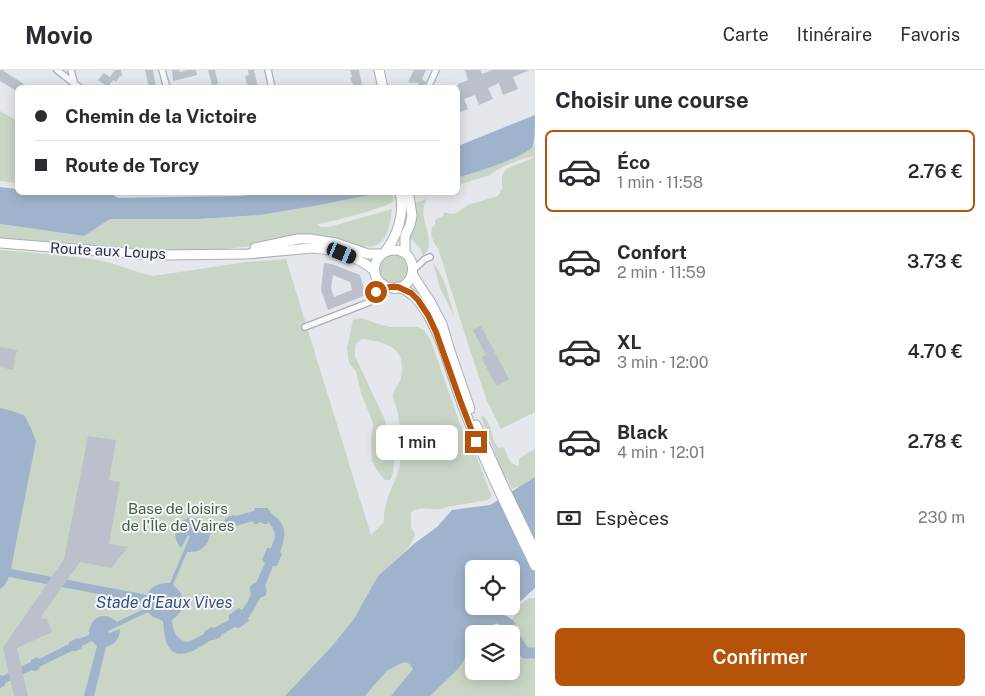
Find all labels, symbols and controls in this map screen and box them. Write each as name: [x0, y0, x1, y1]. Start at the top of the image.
text: Movio: [25, 21, 93, 49]
text: Carte: [723, 24, 769, 45]
text: Itinéraire: [797, 24, 872, 45]
text: Favoris: [900, 24, 960, 45]
text: Choisir une course: [555, 87, 749, 113]
text: Chemin de la Victoire: [65, 105, 257, 127]
icon: car: [557, 149, 602, 194]
text: Éco: [617, 151, 650, 173]
text: Route de Torcy: [65, 154, 199, 176]
text: 2.76 €: [908, 160, 963, 182]
text: 1 min · 11:58: [617, 173, 703, 192]
street label: Route aux Loups: [50, 239, 166, 262]
icon: car: [557, 239, 602, 284]
car: [325, 240, 358, 266]
text: Confort: [617, 241, 687, 263]
text: 3.73 €: [907, 250, 963, 272]
text: 2 min · 11:59: [617, 263, 706, 282]
route start: [365, 281, 387, 303]
icon: car: [557, 329, 602, 374]
text: XL: [617, 331, 642, 353]
text: 4.70 €: [908, 340, 963, 362]
text: 3 min · 12:00: [617, 353, 709, 372]
icon: car: [557, 419, 602, 464]
text: Black: [617, 421, 668, 443]
callout: 1 min: [376, 424, 458, 460]
text: 2.78 €: [907, 430, 963, 452]
route end: [465, 431, 487, 453]
text: 1 min: [398, 433, 436, 452]
text: 4 min · 12:01: [617, 443, 705, 462]
park label: Base de loisirs de l'Île de Vaires: [122, 500, 234, 534]
icon: cash: [555, 504, 583, 532]
text: Espèces: [595, 507, 669, 529]
text: 230 m: [918, 508, 965, 527]
map controls: [465, 560, 520, 680]
button: locate: [465, 560, 520, 615]
water label: Stade d'Eaux Vives: [96, 593, 232, 612]
button: layers: [465, 625, 520, 680]
button: Confirmer: [555, 628, 965, 686]

